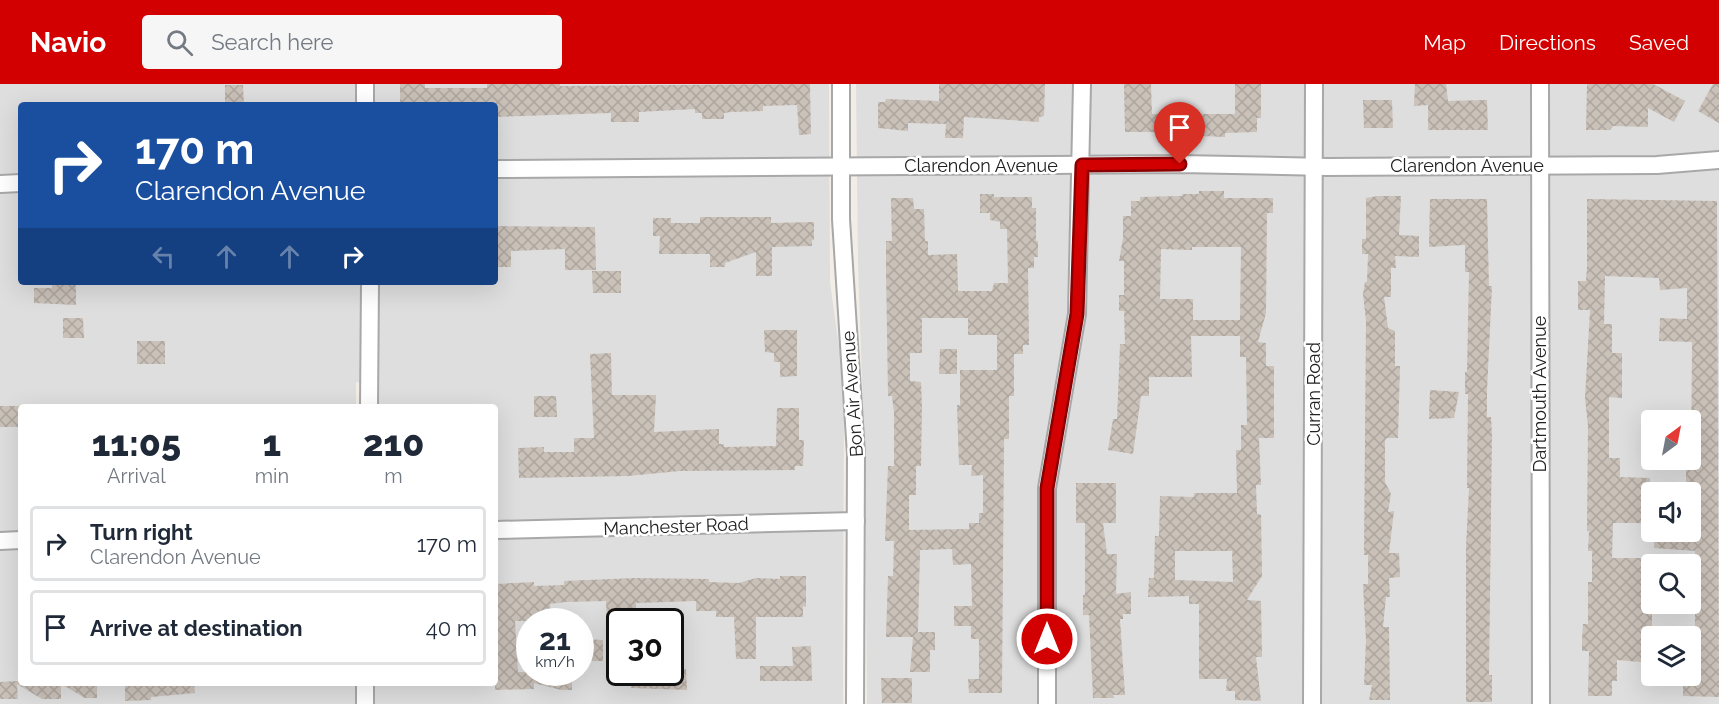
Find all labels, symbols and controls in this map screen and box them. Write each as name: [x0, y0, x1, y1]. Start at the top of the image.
search box: [142, 15, 562, 69]
text: Navio: [30, 26, 106, 59]
icon: search: [163, 26, 196, 59]
text: Search here: [211, 29, 333, 55]
text: Map: [1423, 30, 1466, 55]
text: Directions: [1499, 30, 1596, 55]
text: Saved: [1629, 30, 1689, 55]
pin: [1154, 102, 1205, 164]
icon: arrive: [1163, 111, 1196, 144]
text: 170 m: [135, 125, 254, 174]
icon: right: [36, 126, 114, 204]
street label: Clarendon Avenue: [904, 155, 1058, 176]
street label: Clarendon Avenue: [1390, 155, 1544, 176]
text: Clarendon Avenue: [135, 175, 366, 206]
icon: left: [147, 240, 180, 273]
icon: ahead: [210, 240, 243, 273]
icon: ahead: [273, 240, 306, 273]
icon: right: [336, 240, 369, 273]
street label: Dartmouth Avenue: [1529, 315, 1550, 472]
street label: Bon Air Avenue: [837, 330, 867, 458]
street label: Curran Road: [1303, 342, 1324, 446]
north arrow: [1641, 410, 1701, 470]
map controls: [1641, 410, 1701, 686]
text: 11:05: [92, 422, 181, 464]
text: 1: [263, 422, 281, 464]
text: 210: [363, 422, 424, 464]
text: Arrival: [107, 464, 166, 488]
text: min: [255, 464, 289, 488]
text: m: [384, 464, 403, 488]
button: sound: [1641, 482, 1701, 542]
street label: Manchester Road: [603, 513, 749, 539]
text: Turn right: [90, 519, 193, 545]
icon: right: [39, 527, 72, 560]
text: 170 m: [417, 531, 477, 557]
text: Clarendon Avenue: [90, 545, 261, 569]
button: search: [1641, 554, 1701, 614]
position arrow: [1015, 607, 1079, 671]
speed limit sign: 30: [606, 608, 684, 686]
icon: arrive: [39, 611, 72, 644]
text: Arrive at destination: [90, 615, 303, 641]
text: 40 m: [426, 615, 477, 641]
text: 21: [539, 622, 571, 657]
button: layers: [1641, 626, 1701, 686]
text: km/h: [535, 653, 575, 671]

